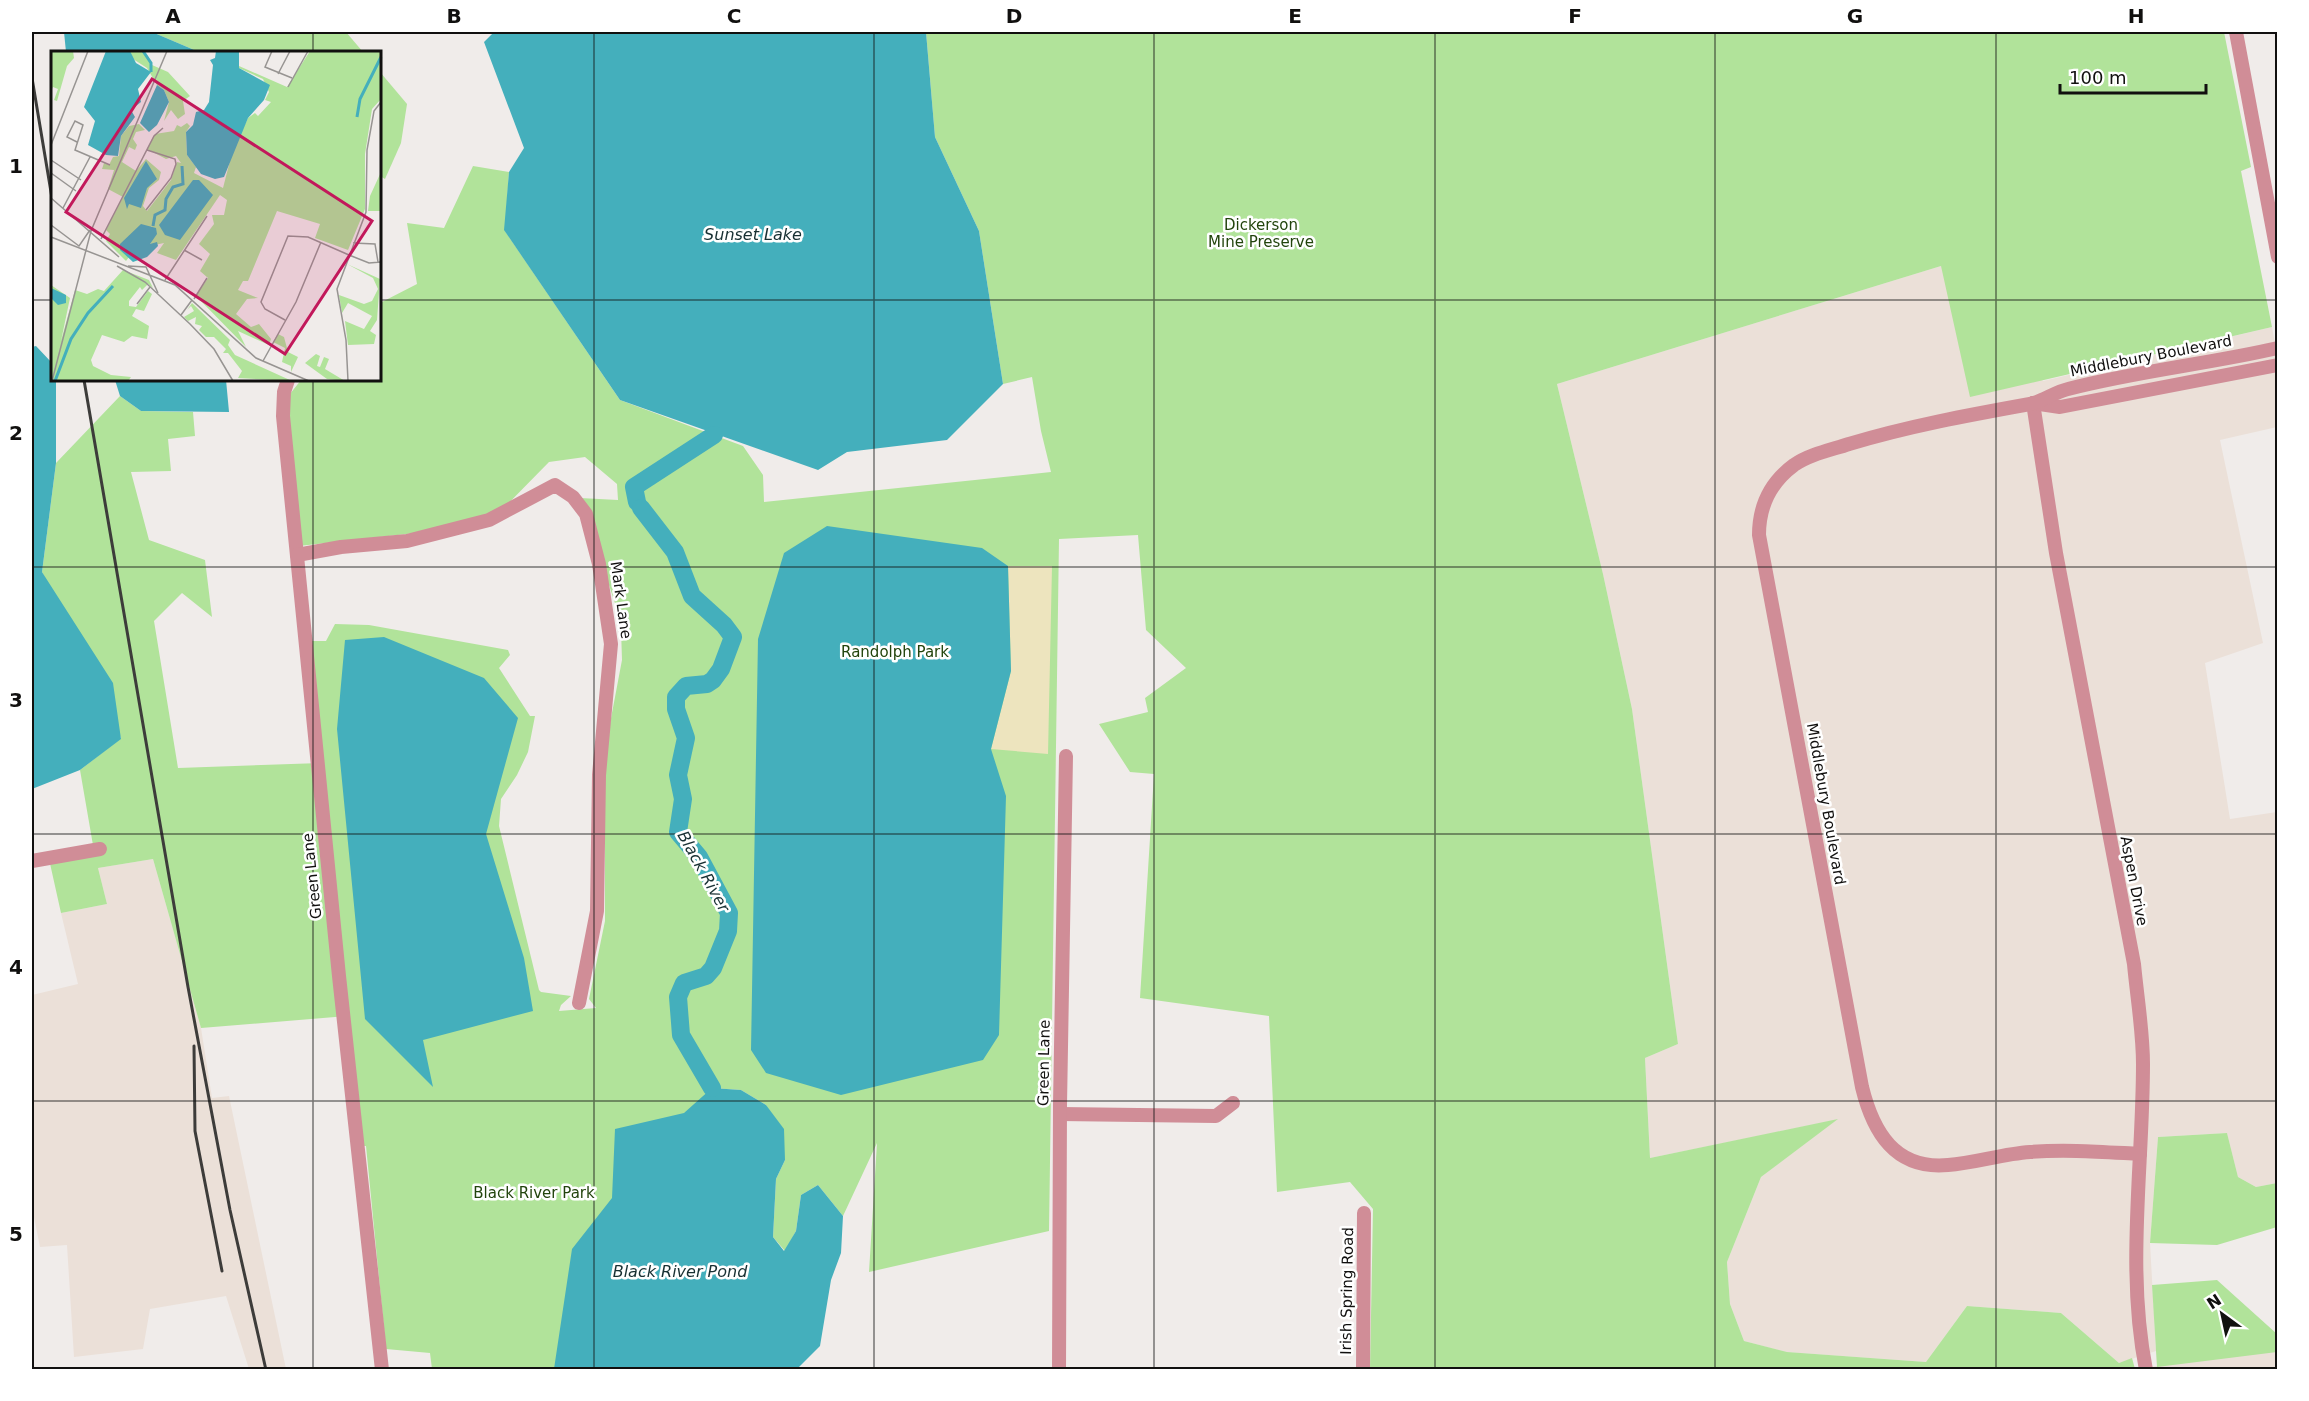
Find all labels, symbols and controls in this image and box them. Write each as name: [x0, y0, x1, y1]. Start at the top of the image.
text: A: [165, 4, 181, 28]
text: B: [446, 4, 462, 28]
text: C: [727, 4, 741, 28]
text: D: [1006, 4, 1022, 28]
text: E: [1288, 4, 1302, 28]
text: F: [1568, 4, 1582, 28]
text: G: [1847, 4, 1863, 28]
text: H: [2128, 4, 2144, 28]
inset map: [51, 51, 381, 381]
scale bar: [2060, 57, 2206, 95]
text: 100 m: [2069, 67, 2127, 88]
text: 1: [9, 154, 23, 178]
park label: Dickerson Mine Preserve: [1208, 216, 1314, 251]
water label: Sunset Lake: [704, 225, 802, 244]
street label: Middlebury Boulevard: [2069, 331, 2233, 381]
text: 2: [9, 421, 23, 445]
street label: Mark Lane: [607, 560, 635, 640]
park label: Randolph Park: [841, 643, 949, 661]
text: 3: [9, 688, 23, 712]
street label: Middlebury Boulevard: [1803, 722, 1849, 886]
water label: Black River: [673, 827, 734, 916]
street label: Green Lane: [299, 832, 325, 920]
street label: Aspen Drive: [2116, 835, 2152, 927]
text: 4: [9, 955, 23, 979]
street label: Green Lane: [1034, 1020, 1054, 1106]
park label: Black River Park: [473, 1184, 595, 1202]
text: 5: [9, 1222, 23, 1246]
street label: Irish Spring Road: [1337, 1227, 1357, 1355]
water label: Black River Pond: [613, 1262, 748, 1281]
north arrow: [2192, 1284, 2252, 1344]
text: N: [2203, 1290, 2225, 1313]

